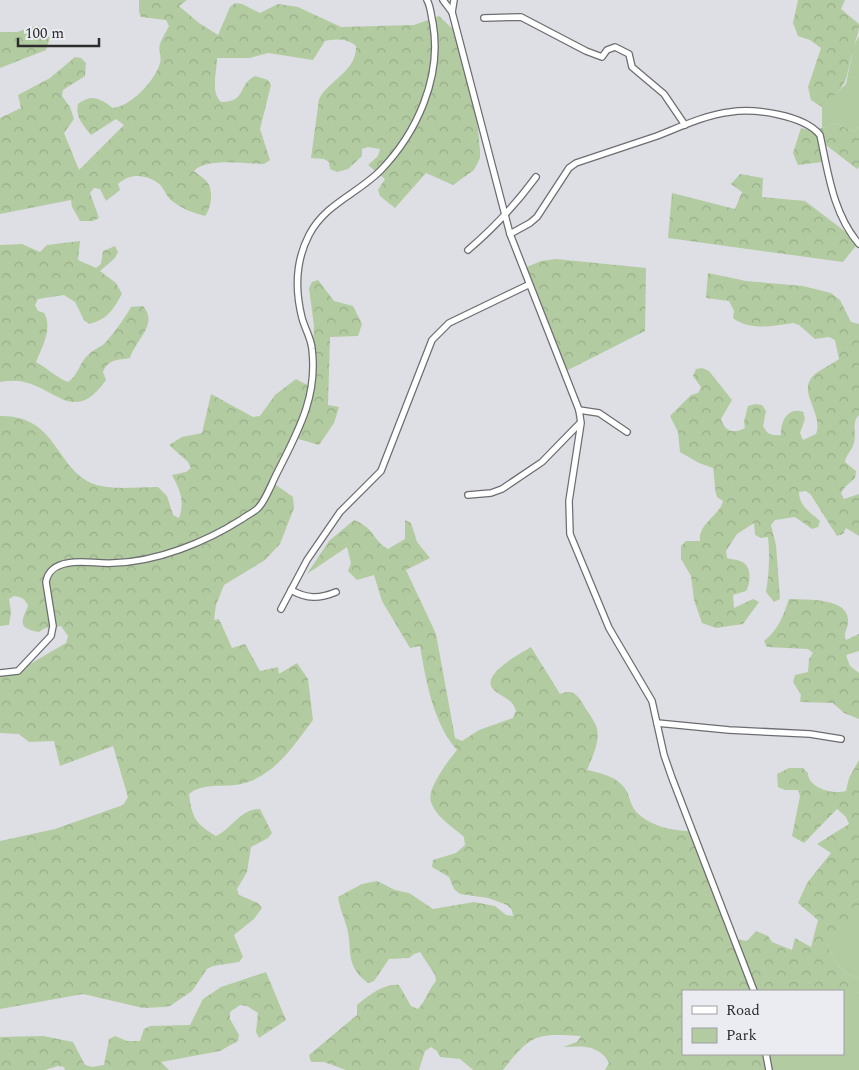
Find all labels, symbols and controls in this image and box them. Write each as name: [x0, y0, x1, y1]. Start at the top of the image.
scale bar: [18, 15, 99, 47]
text: 100 m: [25, 22, 64, 45]
legend: [682, 990, 844, 1055]
text: Road: [726, 999, 760, 1022]
text: Park: [726, 1024, 757, 1047]

